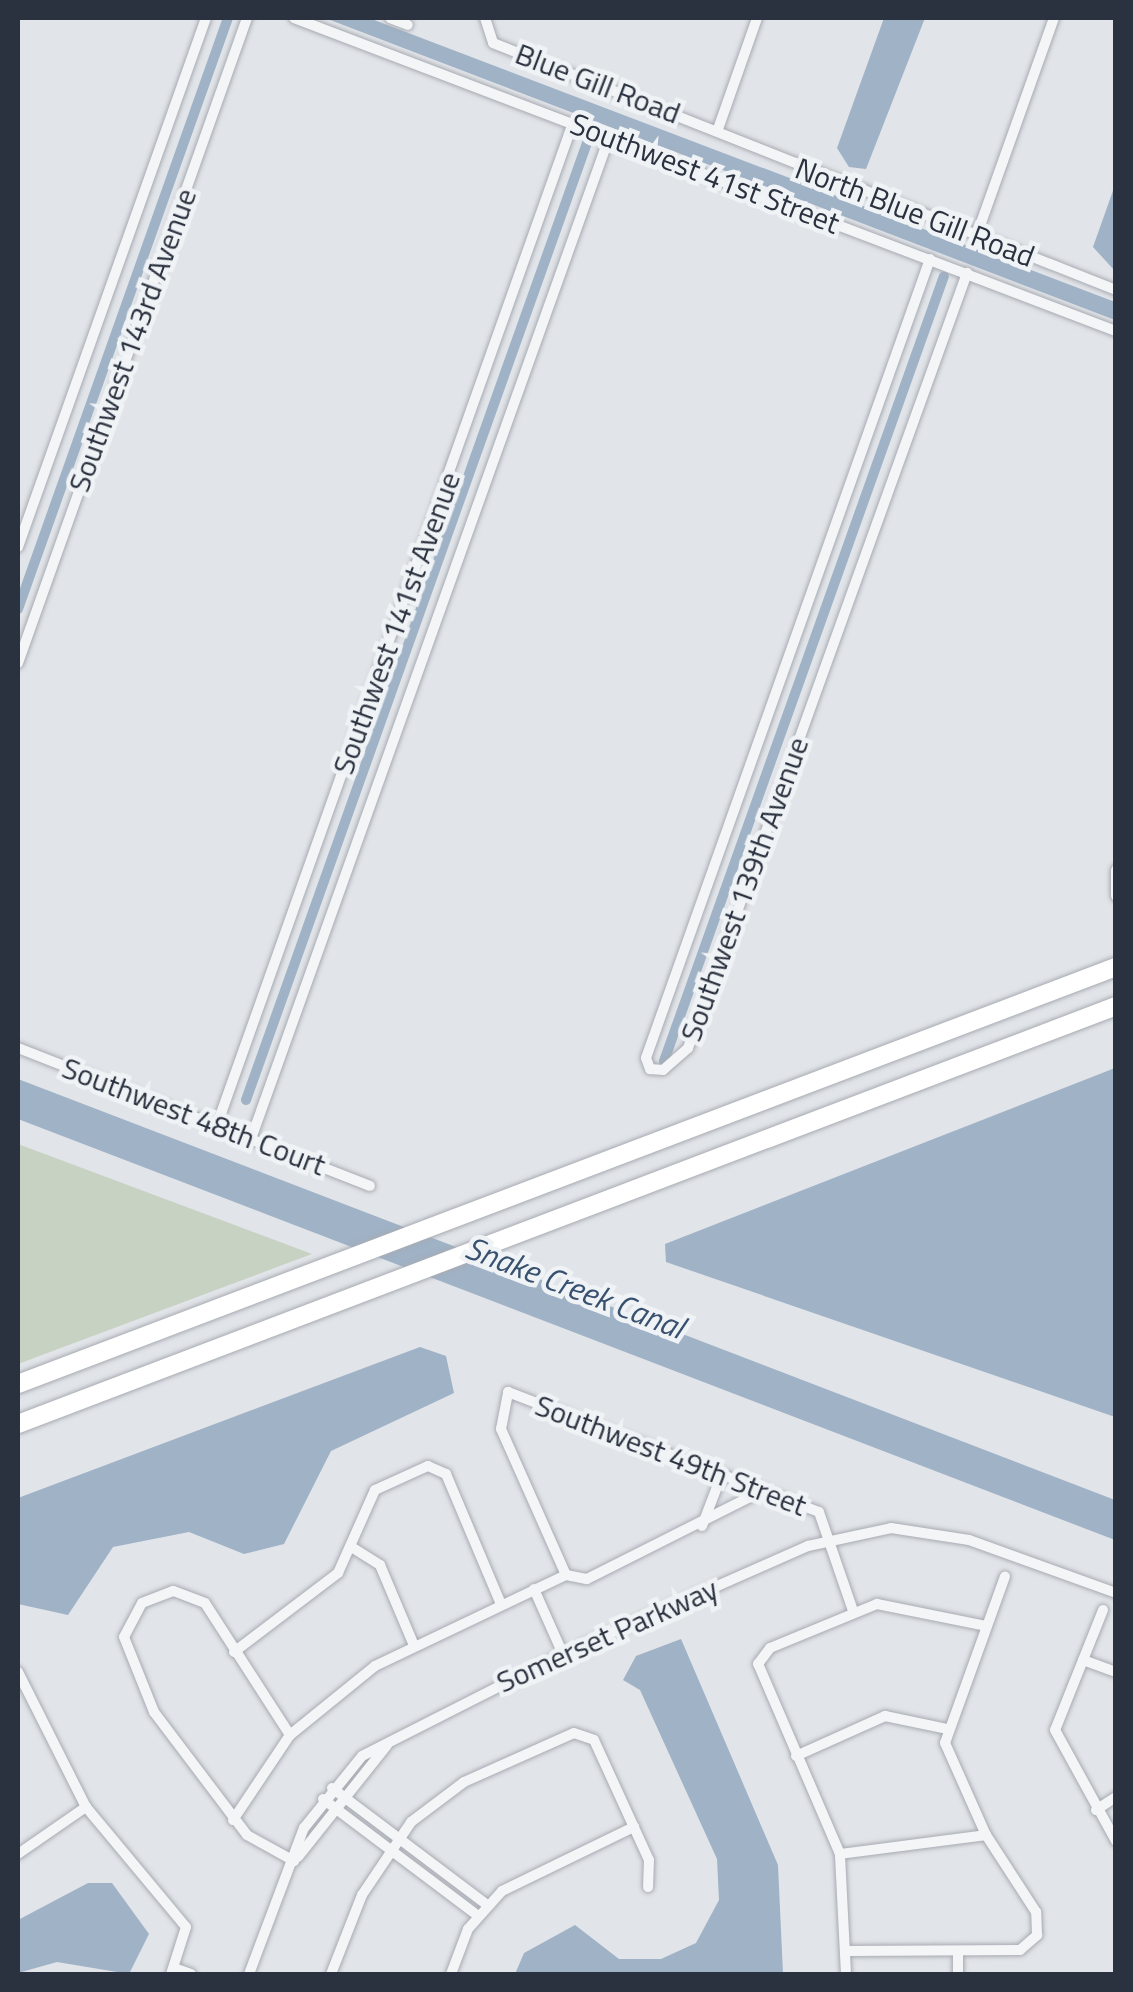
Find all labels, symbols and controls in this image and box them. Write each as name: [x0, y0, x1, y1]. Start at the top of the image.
street label: Blue Gill Road: [511, 35, 685, 131]
street label: Southwest 41st Street: [565, 105, 845, 241]
street label: North Blue Gill Road: [790, 150, 1040, 274]
street label: Southwest 143rd Avenue: [60, 183, 204, 497]
street label: Southwest 141st Avenue: [325, 467, 467, 779]
street label: Southwest 139th Avenue: [672, 732, 816, 1046]
street label: Southwest 48th Court: [57, 1049, 331, 1183]
water label: Snake Creek Canal: [460, 1228, 690, 1346]
street label: Southwest 49th Street: [530, 1387, 812, 1523]
street label: Somerset Parkway: [491, 1570, 723, 1700]

